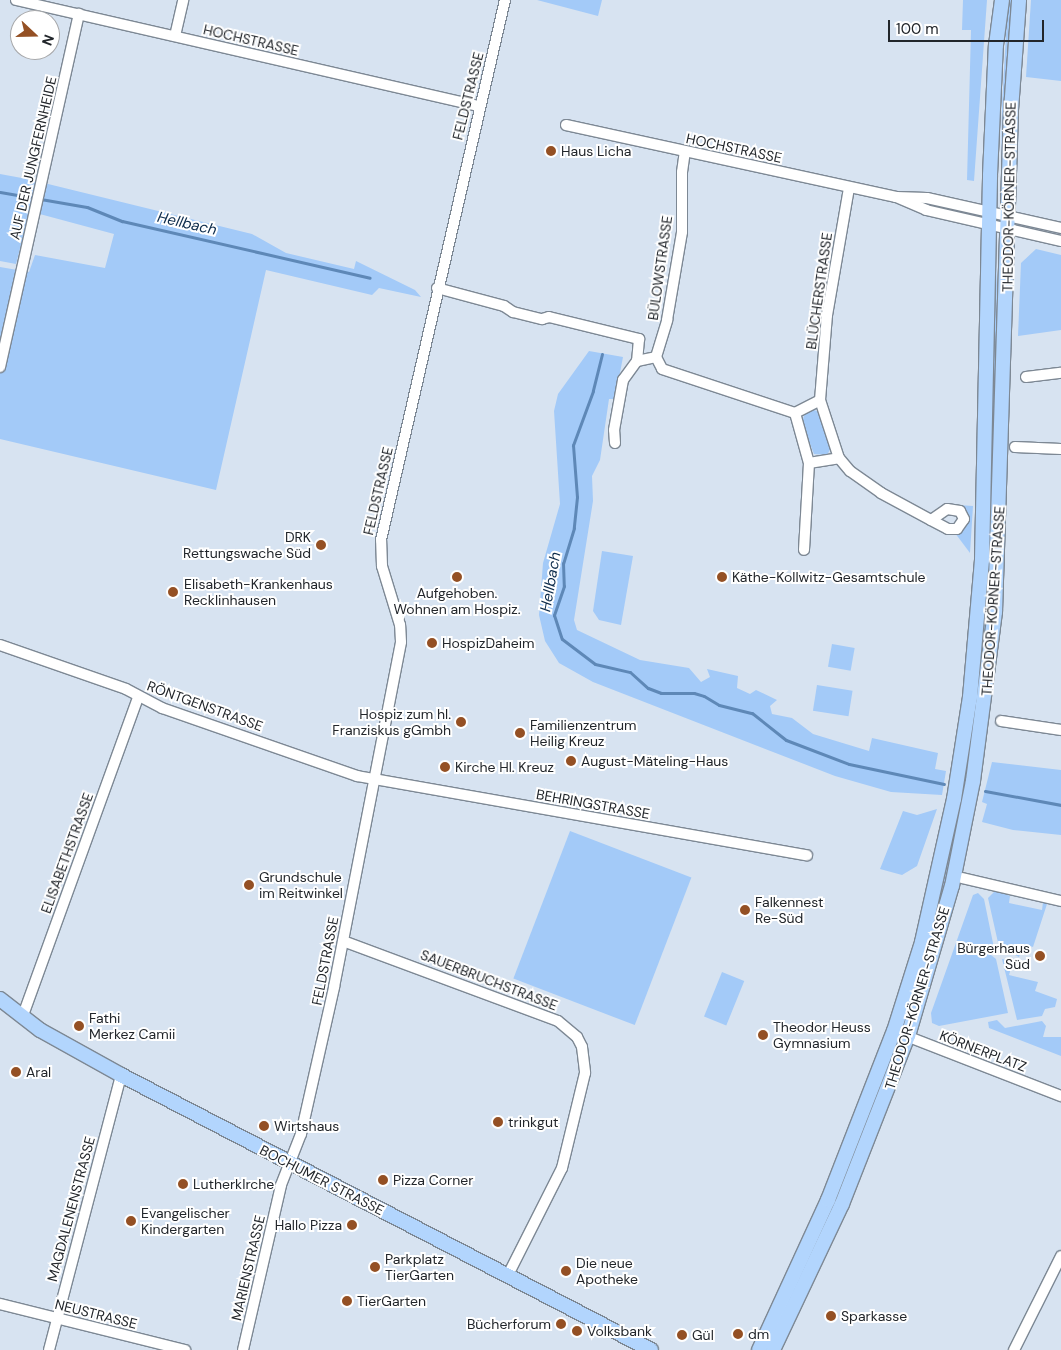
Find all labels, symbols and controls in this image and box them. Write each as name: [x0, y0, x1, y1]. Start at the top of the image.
north arrow: [10, 10, 60, 60]
scale bar: [891, 10, 1047, 42]
text: 100 m: [896, 19, 939, 39]
street label: HOCHSTRASSE: [202, 21, 300, 59]
text: N: [38, 32, 58, 48]
street label: FELDSTRASSE: [449, 50, 487, 142]
street label: AUF DER JUNGFERNHEIDE: [6, 75, 60, 241]
street label: THEODOR-KÖRNER-STRASSE: [999, 102, 1019, 292]
street label: HOCHSTRASSE: [685, 130, 783, 166]
place label: Haus Licha: [561, 143, 631, 159]
marker: Haus Licha: [545, 145, 557, 157]
water label: Hellbach: [156, 208, 218, 240]
street label: BÜLOWSTRASSE: [644, 215, 676, 321]
street label: BLÜCHERSTRASSE: [802, 231, 836, 351]
street label: FELDSTRASSE: [360, 445, 396, 537]
street label: THEODOR-KÖRNER-STRASSE: [978, 506, 1008, 696]
place label: DRK Rettungswache Süd: [183, 529, 311, 562]
marker: DRK Rettungswache Süd: [315, 539, 327, 551]
water label: Hellbach: [537, 551, 565, 613]
place label: Käthe-Kollwitz-Gesamtschule: [732, 569, 925, 585]
marker: Aufgehoben. Wohnen am Hospiz.: [451, 571, 463, 583]
marker: Käthe-Kollwitz-Gesamtschule: [716, 571, 728, 583]
place label: Elisabeth-Krankenhaus Recklinhausen: [184, 576, 333, 608]
marker: Elisabeth-Krankenhaus Recklinhausen: [166, 585, 180, 599]
place label: Aufgehoben. Wohnen am Hospiz.: [394, 585, 520, 618]
place label: HospizDaheim: [442, 635, 534, 651]
marker: HospizDaheim: [426, 637, 438, 649]
street label: RÖNTGENSTRASSE: [145, 677, 265, 735]
place label: Hospiz zum hl. Franziskus gGmbh: [332, 706, 451, 739]
marker: Hospiz zum hl. Franziskus gGmbh: [455, 716, 467, 728]
place label: Familienzentrum Heilig Kreuz: [530, 717, 636, 750]
marker: Familienzentrum Heilig Kreuz: [514, 727, 526, 739]
place label: August-Mäteling-Haus: [581, 753, 728, 769]
marker: August-Mäteling-Haus: [565, 755, 577, 767]
place label: Kirche Hl. Kreuz: [455, 759, 554, 775]
marker: Kirche Hl. Kreuz: [439, 761, 451, 773]
street label: BEHRINGSTRASSE: [535, 786, 651, 822]
street label: ELISABETHSTRASSE: [37, 790, 97, 916]
place label: Grundschule im Reitwinkel: [259, 869, 343, 902]
marker: Grundschule im Reitwinkel: [243, 879, 255, 891]
place label: Falkennest Re-Süd: [755, 894, 823, 926]
marker: Falkennest Re-Süd: [739, 904, 751, 916]
street label: THEODOR-KÖRNER-STRASSE: [881, 905, 953, 1091]
street label: FELDSTRASSE: [308, 915, 342, 1007]
place label: Bürgerhaus Süd: [957, 940, 1030, 972]
street label: SAUERBRUCHSTRASSE: [418, 946, 560, 1014]
marker: Bürgerhaus Süd: [1034, 950, 1046, 962]
place label: Fathi Merkez Camii: [89, 1010, 175, 1042]
place label: Theodor Heuss Gymnasium: [773, 1019, 871, 1052]
marker: Fathi Merkez Camii: [73, 1020, 85, 1032]
street label: KÖRNERPLATZ: [937, 1027, 1029, 1075]
marker: Theodor Heuss Gymnasium: [757, 1029, 769, 1041]
place label: Aral: [26, 1064, 51, 1080]
marker: Aral: [10, 1066, 22, 1078]
place label: trinkgut: [508, 1114, 558, 1130]
marker: trinkgut: [492, 1116, 504, 1128]
place label: Wirtshaus: [274, 1118, 339, 1134]
marker: Wirtshaus: [258, 1120, 270, 1132]
street label: MAGDALENENSTRASSE: [44, 1135, 98, 1283]
street label: BOCHUMER STRASSE: [257, 1141, 387, 1219]
place label: Pizza Corner: [393, 1172, 473, 1188]
marker: Pizza Corner: [377, 1174, 389, 1186]
place label: LutherkIrche: [193, 1176, 274, 1192]
marker: LutherkIrche: [177, 1178, 189, 1190]
place label: Evangelischer Kindergarten: [141, 1205, 230, 1238]
street label: MARIENSTRASSE: [228, 1214, 268, 1322]
marker: Evangelischer Kindergarten: [125, 1215, 137, 1227]
place label: Hallo Pizza: [275, 1217, 342, 1233]
marker: Hallo Pizza: [346, 1219, 358, 1231]
place label: Parkplatz TierGarten: [385, 1251, 454, 1284]
place label: Die neue Apotheke: [576, 1255, 638, 1288]
marker: Parkplatz TierGarten: [369, 1261, 381, 1273]
marker: Die neue Apotheke: [560, 1265, 572, 1277]
place label: TierGarten: [357, 1293, 426, 1309]
marker: TierGarten: [341, 1295, 353, 1307]
street label: NEUSTRASSE: [53, 1296, 139, 1332]
place label: Sparkasse: [841, 1308, 907, 1324]
marker: Sparkasse: [825, 1310, 837, 1322]
place label: Bücherforum: [467, 1316, 551, 1332]
marker: Bücherforum: [555, 1318, 567, 1330]
place label: Volksbank: [587, 1323, 652, 1339]
marker: Volksbank: [571, 1325, 583, 1337]
place label: dm: [748, 1326, 769, 1342]
place label: Gül: [692, 1327, 714, 1343]
marker: dm: [732, 1328, 744, 1340]
marker: Gül: [676, 1329, 688, 1341]

